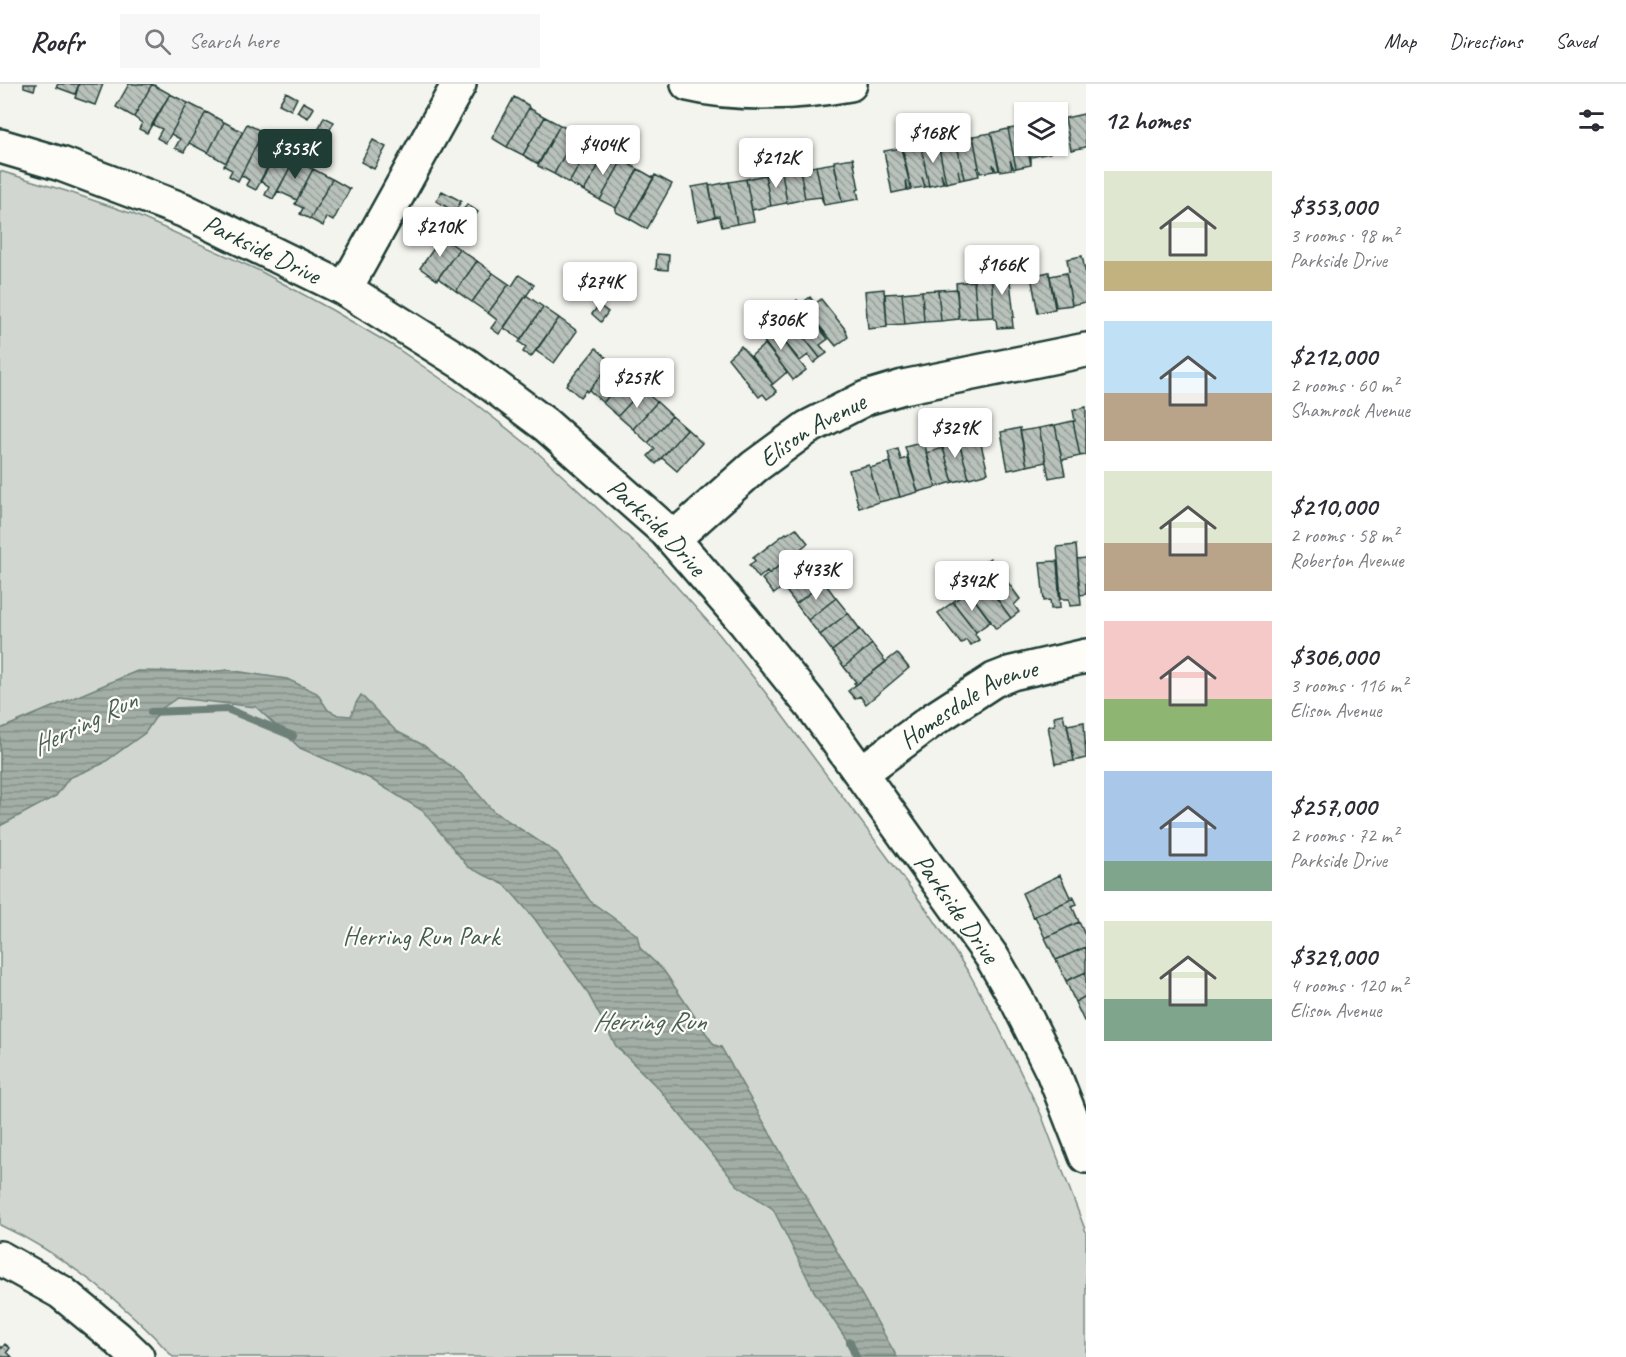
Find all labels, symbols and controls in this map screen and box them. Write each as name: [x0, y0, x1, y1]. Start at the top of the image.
search box: [120, 14, 540, 68]
text: Roofr: [30, 24, 84, 59]
icon: search: [141, 25, 174, 58]
text: Search here: [189, 27, 278, 55]
text: Map: [1384, 28, 1416, 54]
text: Directions: [1449, 28, 1522, 54]
text: Saved: [1555, 28, 1596, 54]
map controls: [1014, 102, 1068, 156]
button: layers: [1014, 102, 1068, 156]
text: 12 homes: [1104, 104, 1189, 137]
icon: filters: [1575, 104, 1608, 137]
pin: $168K: [891, 113, 975, 164]
text: $168K: [910, 120, 956, 145]
pin: $404K: [561, 125, 645, 176]
pin: $353K: [253, 129, 337, 180]
text: $404K: [580, 132, 626, 157]
text: $353K: [272, 136, 318, 161]
pin: $212K: [734, 138, 818, 189]
text: $212K: [753, 145, 799, 170]
text: $353,000: [1290, 190, 1377, 223]
icon: home: [1152, 195, 1224, 267]
street label: Parkside Drive: [198, 207, 327, 292]
pin: $210K: [398, 207, 482, 258]
text: $210K: [417, 214, 463, 239]
text: 3 rooms · 98 m²: [1290, 223, 1398, 248]
pin: $166K: [960, 245, 1044, 296]
text: Parkside Drive: [1290, 248, 1387, 273]
text: $166K: [979, 252, 1026, 277]
pin: $274K: [558, 262, 642, 313]
text: $274K: [577, 269, 623, 294]
pin: $306K: [739, 300, 823, 351]
text: $306K: [758, 307, 804, 332]
text: $212,000: [1290, 340, 1377, 373]
icon: home: [1152, 345, 1224, 417]
pin: $257K: [595, 358, 679, 409]
text: $257K: [614, 365, 660, 390]
text: 2 rooms · 60 m²: [1290, 373, 1398, 398]
street label: Elison Avenue: [753, 384, 872, 475]
text: Shamrock Avenue: [1290, 398, 1410, 423]
pin: $329K: [913, 408, 997, 459]
text: $329K: [932, 415, 978, 440]
street label: Parkside Drive: [600, 471, 714, 584]
text: $210,000: [1290, 490, 1377, 523]
icon: home: [1152, 495, 1224, 567]
text: 2 rooms · 58 m²: [1290, 523, 1398, 548]
text: Roberton Avenue: [1290, 548, 1404, 573]
pin: $433K: [774, 550, 858, 601]
text: $433K: [793, 557, 839, 582]
pin: $342K: [930, 561, 1014, 612]
text: $342K: [949, 568, 995, 593]
text: $306,000: [1290, 640, 1378, 673]
icon: home: [1152, 645, 1224, 717]
street label: Homesdale Avenue: [893, 651, 1043, 756]
text: 3 rooms · 116 m²: [1290, 673, 1407, 698]
water label: Herring Run: [26, 682, 145, 763]
text: Elison Avenue: [1290, 698, 1381, 723]
text: $257,000: [1290, 790, 1377, 823]
icon: home: [1152, 795, 1224, 867]
text: 2 rooms · 72 m²: [1290, 823, 1398, 848]
street label: Parkside Drive: [906, 847, 1008, 971]
text: Parkside Drive: [1290, 848, 1387, 873]
park label: Herring Run Park: [343, 920, 502, 953]
text: $329,000: [1290, 940, 1377, 973]
icon: home: [1152, 945, 1224, 1017]
text: 4 rooms · 120 m²: [1290, 973, 1407, 998]
text: Elison Avenue: [1290, 998, 1381, 1023]
water label: Herring Run: [593, 1004, 708, 1038]

